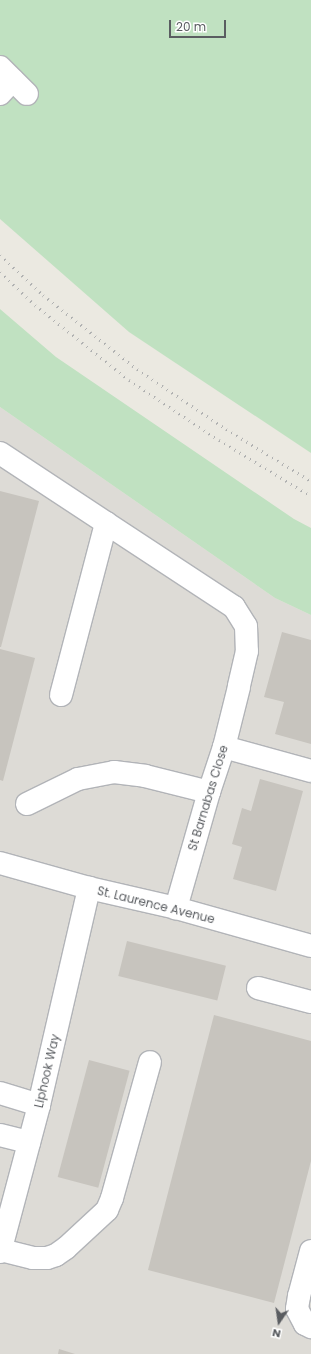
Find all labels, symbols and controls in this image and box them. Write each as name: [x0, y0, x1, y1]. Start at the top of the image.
scale bar: [171, 12, 228, 38]
text: 20 m: [176, 18, 206, 35]
street label: St Barnabas Close: [185, 743, 231, 853]
street label: St. Laurence Avenue: [96, 883, 216, 927]
street label: Liphook Way: [32, 1033, 62, 1109]
north arrow: [259, 1302, 299, 1342]
text: N: [270, 1325, 282, 1342]

